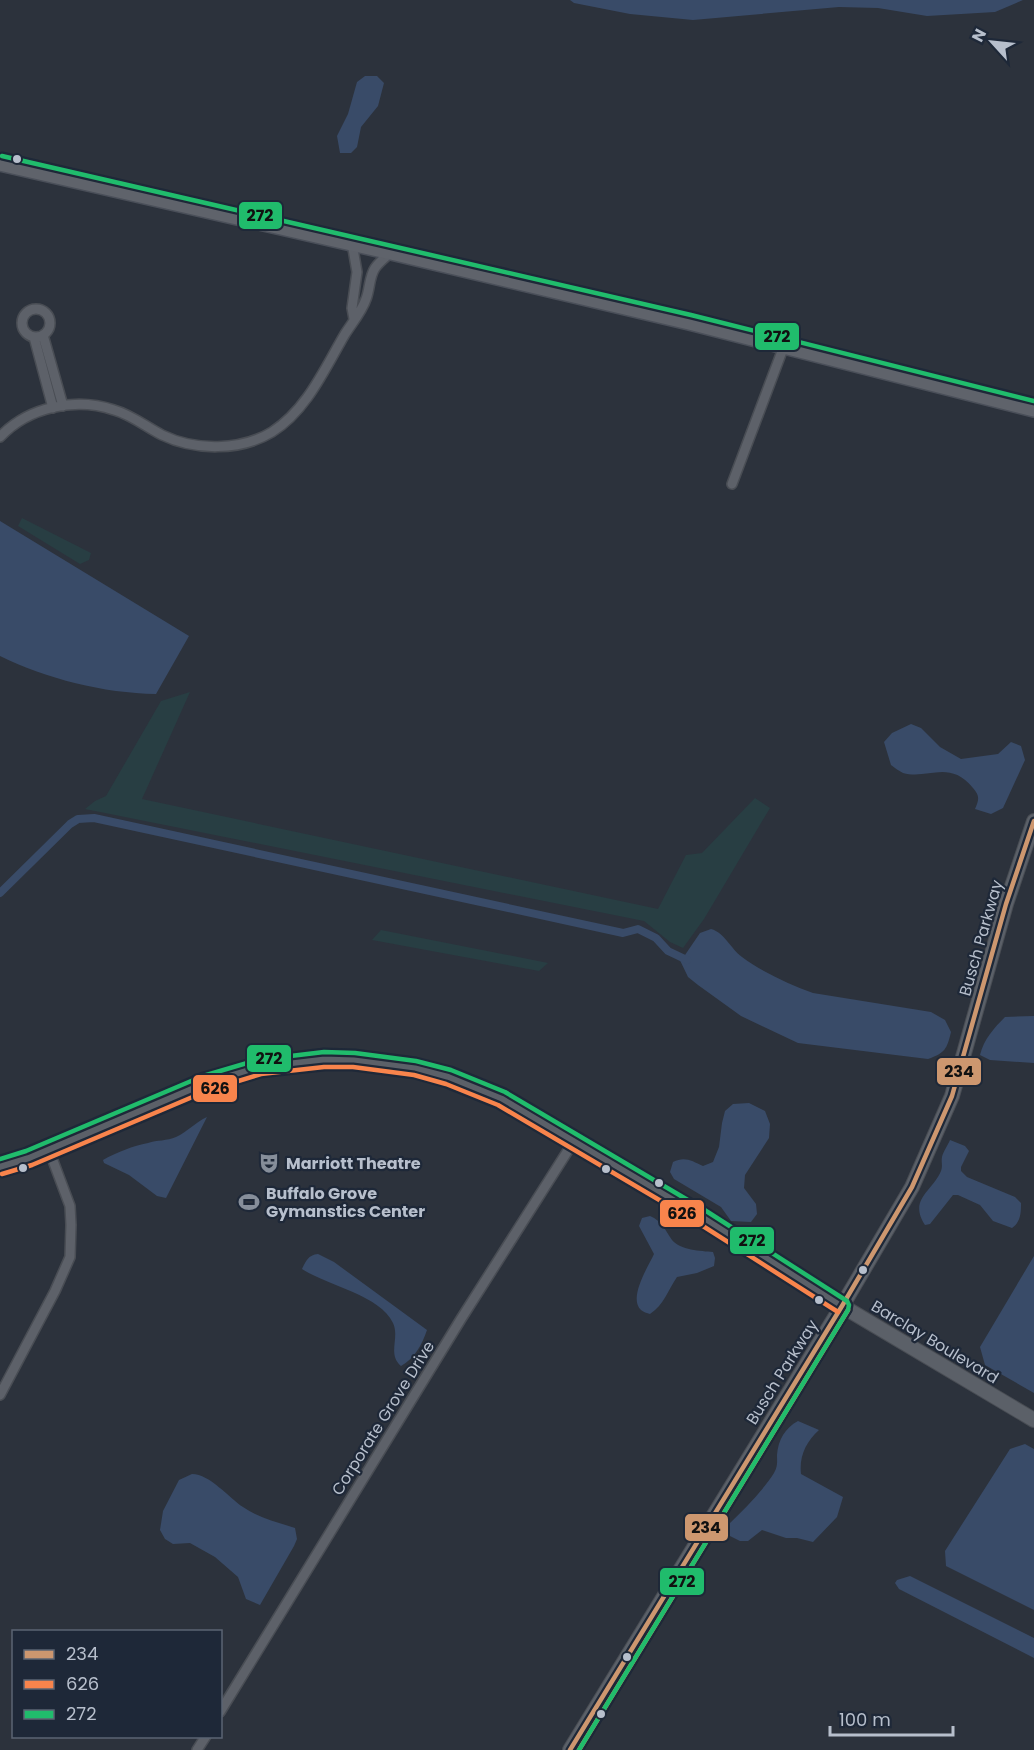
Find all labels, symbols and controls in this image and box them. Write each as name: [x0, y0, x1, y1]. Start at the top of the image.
north arrow: [962, 12, 1022, 72]
text: N: [966, 25, 992, 46]
unlabelled marker: [11, 153, 23, 165]
line badge: 272: [238, 201, 283, 230]
text: 272: [247, 204, 273, 227]
line badge: 272: [754, 322, 800, 351]
text: 272: [764, 325, 790, 348]
street label: Busch Parkway: [953, 877, 1009, 999]
line badge: 272: [246, 1044, 292, 1073]
text: 272: [256, 1047, 282, 1070]
line badge: 234: [936, 1057, 982, 1086]
text: 234: [944, 1060, 974, 1083]
line badge: 626: [192, 1074, 238, 1103]
text: 626: [200, 1077, 230, 1100]
theatre icon: Marriott Theatre: [257, 1151, 281, 1175]
place label: Marriott Theatre: [286, 1152, 421, 1175]
unlabelled marker: [17, 1162, 29, 1174]
unlabelled marker: [600, 1163, 612, 1175]
unlabelled marker: [653, 1177, 665, 1189]
place label: Buffalo Grove Gymanstics Center: [266, 1182, 425, 1223]
sports icon: Buffalo Grove Gymanstics Center: [237, 1190, 261, 1214]
line badge: 626: [659, 1199, 705, 1228]
text: 626: [667, 1202, 697, 1225]
line badge: 272: [729, 1226, 775, 1255]
text: 272: [739, 1229, 765, 1252]
unlabelled marker: [857, 1264, 869, 1276]
unlabelled marker: [813, 1294, 825, 1306]
street label: Barclay Boulevard: [867, 1295, 1003, 1389]
street label: Busch Parkway: [740, 1315, 824, 1429]
street label: Corporate Grove Drive: [326, 1336, 440, 1500]
line badge: 234: [684, 1513, 729, 1542]
text: 234: [691, 1516, 721, 1539]
line badge: 272: [659, 1567, 705, 1596]
text: 272: [669, 1570, 695, 1593]
legend: [12, 1630, 222, 1738]
text: 234: [66, 1641, 98, 1666]
unlabelled marker: [621, 1651, 633, 1663]
text: 626: [66, 1671, 99, 1696]
scale bar: [830, 1699, 953, 1737]
text: 272: [66, 1701, 97, 1726]
text: 100 m: [839, 1707, 891, 1732]
unlabelled marker: [595, 1708, 607, 1720]

